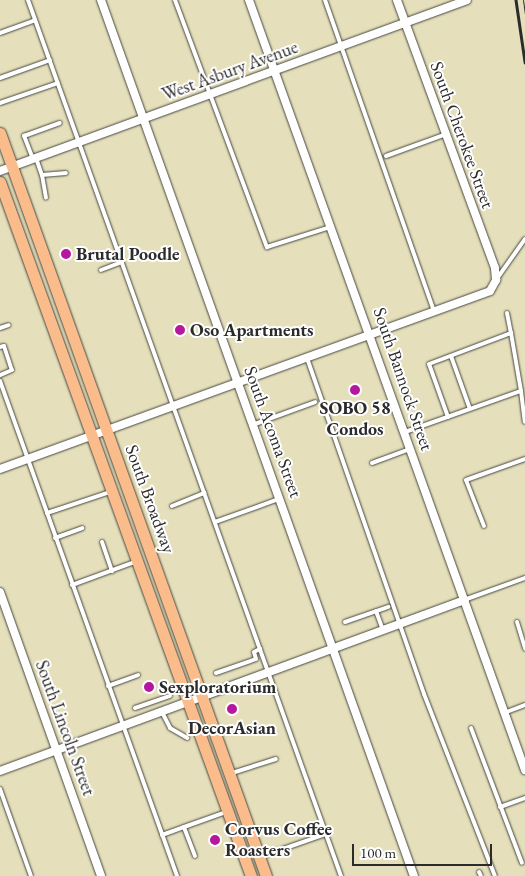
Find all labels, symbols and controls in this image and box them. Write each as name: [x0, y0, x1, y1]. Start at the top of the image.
street label: West Asbury Avenue: [159, 36, 301, 106]
street label: South Cherokee Street: [425, 59, 499, 211]
place label: Brutal Poodle: [76, 243, 179, 265]
marker: Brutal Poodle: [60, 248, 72, 260]
street label: South Bannock Street: [368, 305, 438, 453]
place label: Oso Apartments: [190, 319, 314, 341]
marker: Oso Apartments: [174, 324, 186, 336]
street label: South Acoma Street: [239, 363, 307, 501]
marker: SOBO 58 Condos: [349, 384, 361, 396]
place label: SOBO 58 Condos: [320, 398, 390, 440]
street label: South Broadway: [120, 442, 180, 556]
street label: South Lincoln Street: [31, 657, 99, 799]
place label: Sexploratorium: [159, 676, 276, 698]
marker: Sexploratorium: [143, 681, 155, 693]
marker: DecorAsian: [226, 703, 238, 715]
place label: DecorAsian: [188, 717, 276, 739]
place label: Corvus Coffee Roasters: [225, 819, 332, 862]
marker: Corvus Coffee Roasters: [209, 834, 221, 846]
scale bar: [355, 834, 495, 866]
text: 100 m: [360, 843, 396, 862]

